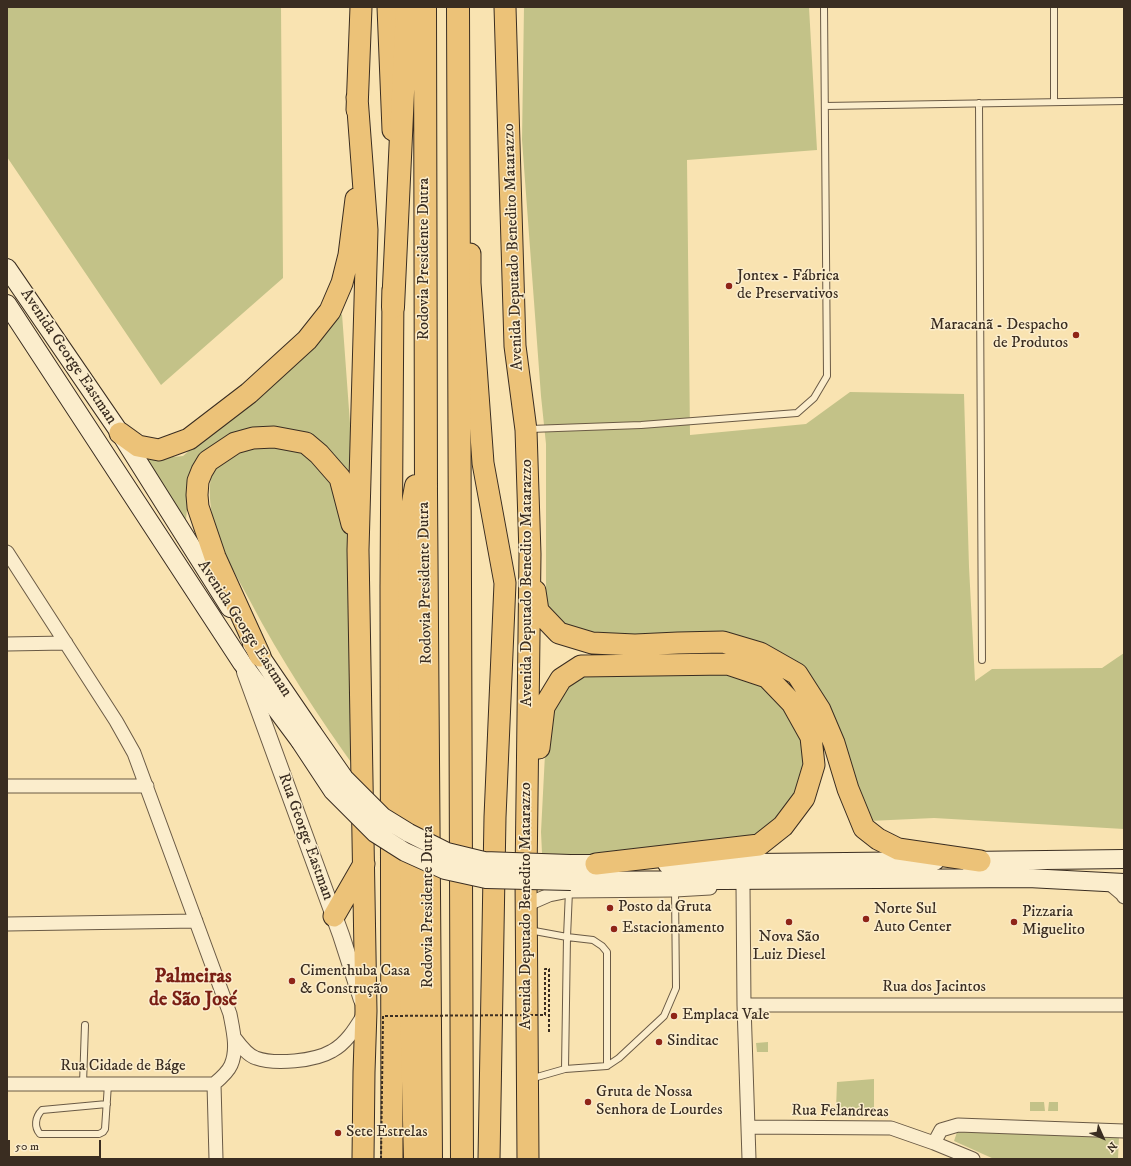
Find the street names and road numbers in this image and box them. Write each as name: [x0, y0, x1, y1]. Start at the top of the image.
street label: Avenida Deputado Benedito Matarazzo: [500, 123, 528, 371]
street label: Rodovia Presidente Dutra: [415, 178, 435, 340]
street label: Avenida George Eastman: [16, 286, 120, 428]
street label: Avenida Deputado Benedito Matarazzo: [518, 459, 538, 707]
street label: Rodovia Presidente Dutra: [415, 502, 437, 664]
street label: Avenida George Eastman: [193, 557, 295, 701]
street label: Rua George Eastman: [273, 771, 337, 903]
street label: Avenida Deputado Benedito Matarazzo: [517, 782, 537, 1030]
street label: Rodovia Presidente Dutra: [419, 826, 439, 988]
street label: Rua dos Jacintos: [882, 978, 986, 998]
street label: Rua Cidade de Báge: [60, 1057, 186, 1077]
street label: Rua Felandreas: [791, 1102, 889, 1122]

